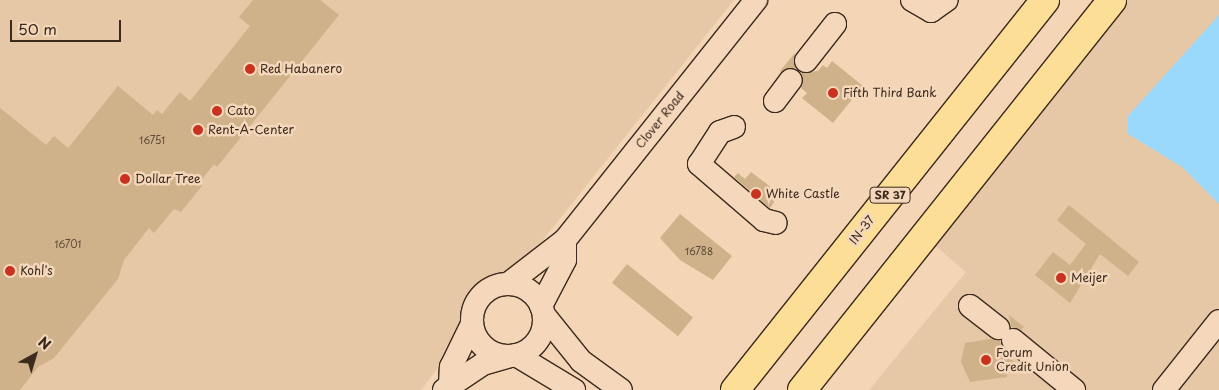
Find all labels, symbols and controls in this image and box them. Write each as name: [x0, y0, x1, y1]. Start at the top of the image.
scale bar: [12, 10, 124, 42]
text: 50 m: [18, 17, 57, 40]
place label: Red Habanero: [260, 62, 343, 76]
marker: Red Habanero: [244, 63, 256, 75]
place label: Fifth Third Bank: [843, 86, 939, 100]
marker: Fifth Third Bank: [827, 87, 839, 99]
street label: Clover Road: [633, 88, 687, 152]
place label: Cato: [227, 104, 255, 118]
marker: Cato: [211, 105, 223, 117]
place label: Rent-A-Center: [208, 123, 294, 137]
marker: Rent-A-Center: [192, 124, 204, 136]
house number: 16751: [139, 134, 165, 146]
place label: Dollar Tree: [135, 172, 201, 186]
marker: Dollar Tree: [119, 173, 131, 185]
road number: SR 37: [869, 186, 911, 204]
place label: White Castle: [766, 187, 840, 201]
marker: White Castle: [750, 188, 762, 200]
street label: IN-37: [846, 213, 878, 247]
house number: 16701: [55, 238, 81, 250]
house number: 16788: [685, 245, 713, 257]
place label: Kohl's: [20, 264, 53, 278]
marker: Kohl's: [4, 265, 16, 277]
place label: Meijer: [1071, 271, 1108, 285]
marker: Meijer: [1055, 272, 1067, 284]
north arrow: [10, 330, 60, 380]
text: N: [34, 331, 56, 355]
place label: Forum Credit Union: [996, 346, 1070, 374]
marker: Forum Credit Union: [980, 354, 992, 366]

